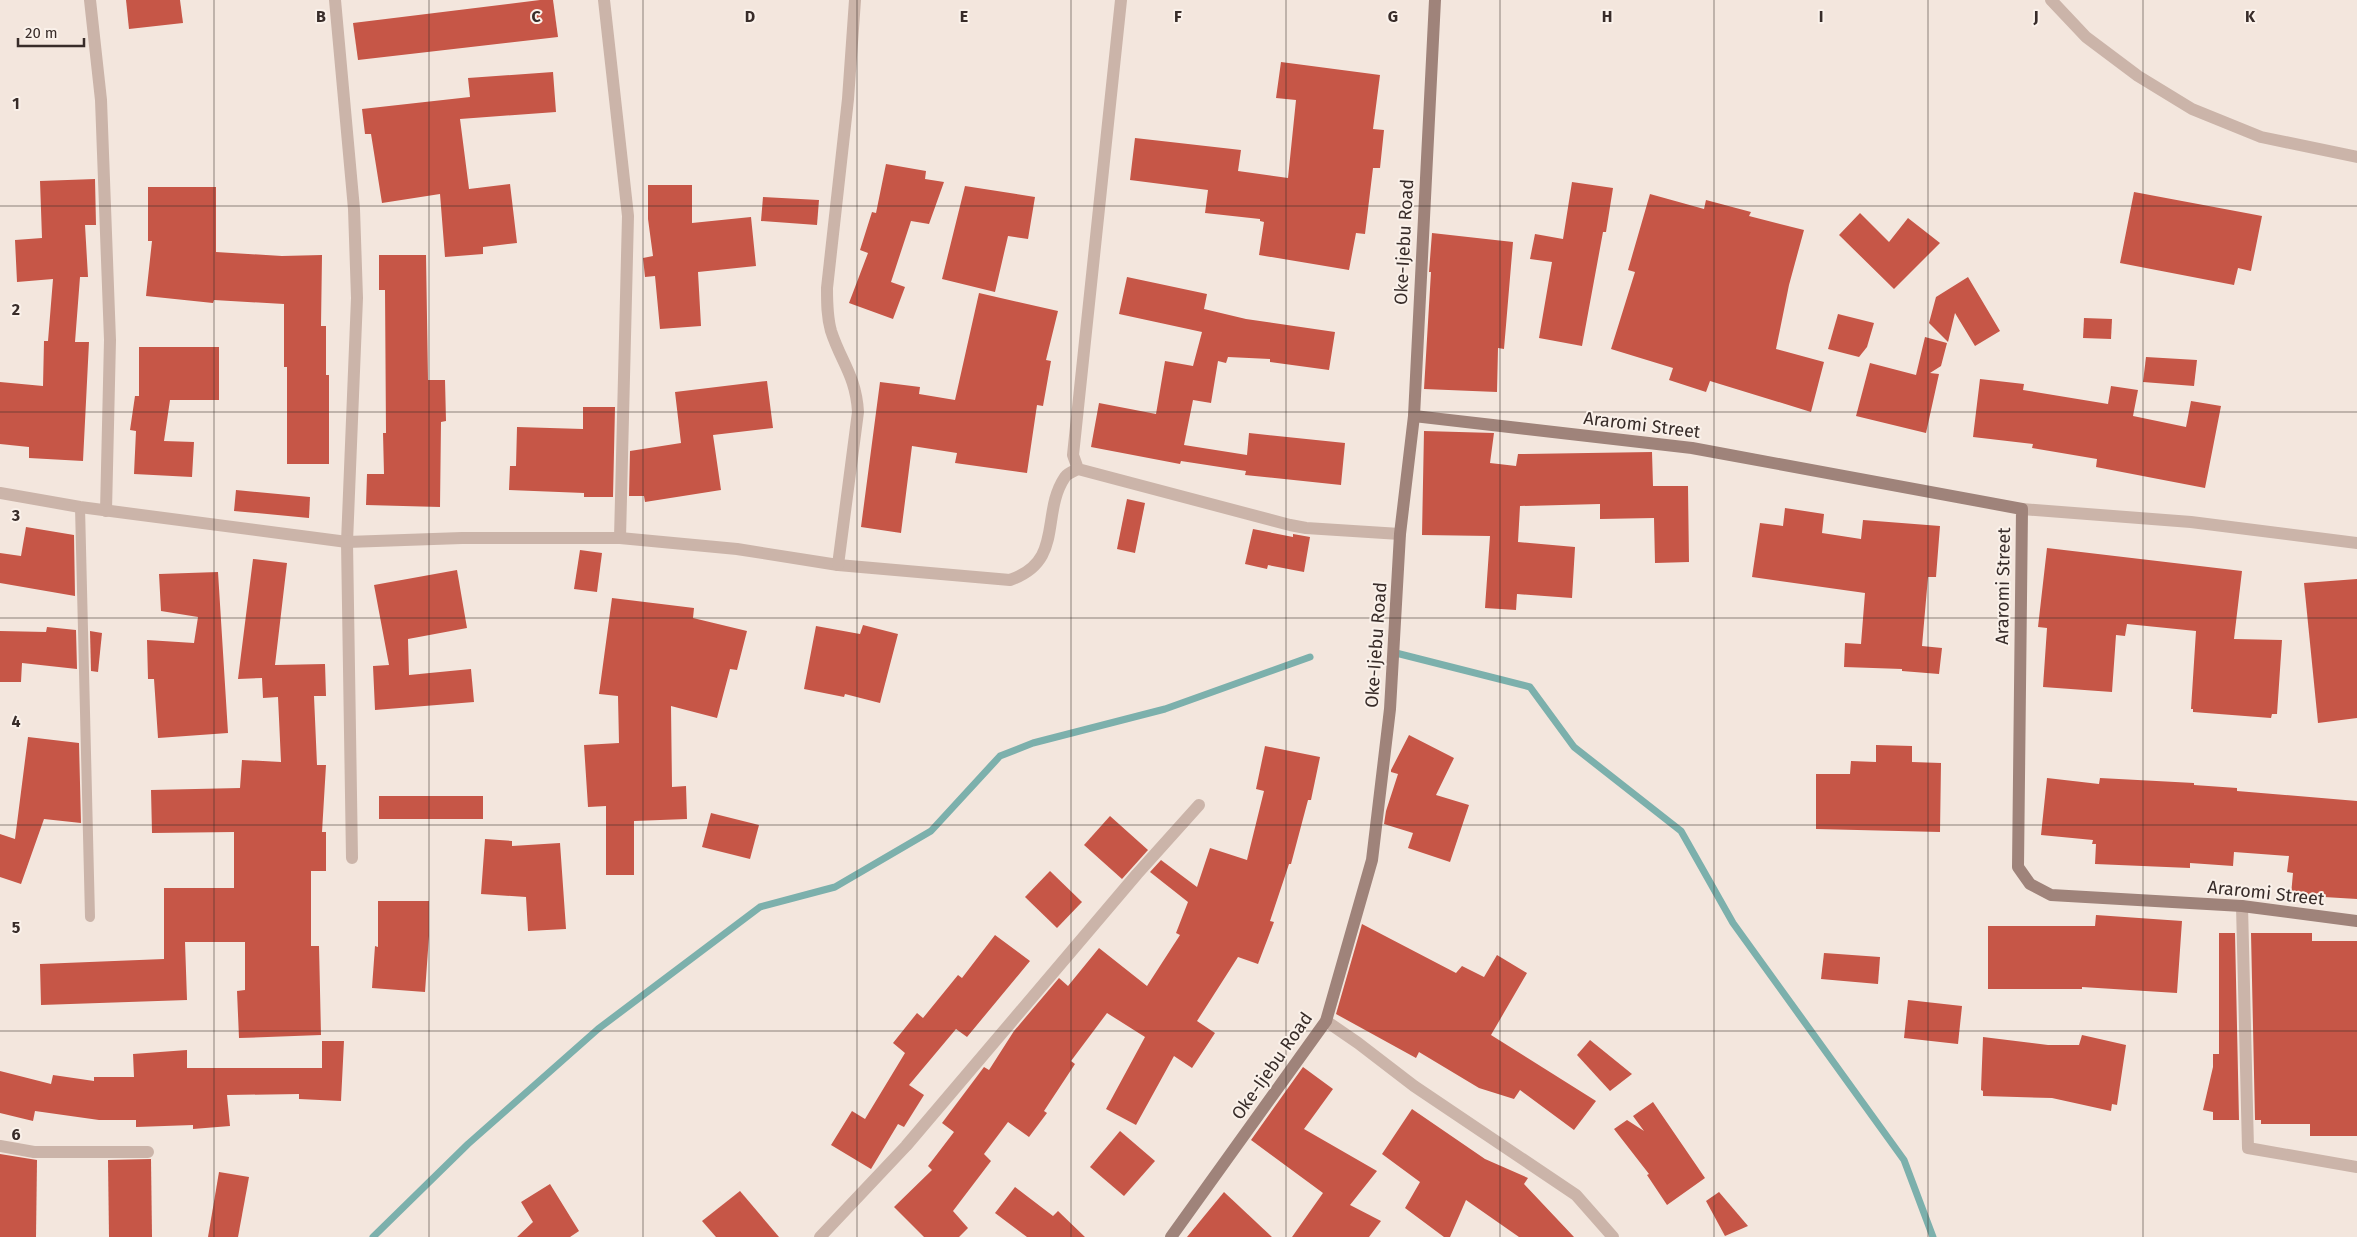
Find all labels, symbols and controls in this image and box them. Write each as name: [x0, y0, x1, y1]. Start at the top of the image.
text: B: [316, 7, 326, 26]
text: C: [531, 7, 541, 26]
text: D: [745, 7, 755, 26]
text: E: [960, 7, 968, 26]
text: F: [1174, 7, 1182, 26]
text: G: [1388, 7, 1398, 26]
text: H: [1602, 7, 1612, 26]
text: I: [1819, 7, 1823, 26]
text: J: [2032, 7, 2039, 26]
text: K: [2245, 7, 2256, 26]
scale bar: [18, 15, 84, 47]
text: 20 m: [25, 24, 58, 42]
text: 1: [12, 94, 20, 113]
street label: Oke-Ijebu Road: [1390, 178, 1418, 306]
text: 2: [12, 300, 20, 319]
street label: Araromi Street: [1582, 407, 1702, 443]
text: 3: [11, 506, 20, 525]
street label: Araromi Street: [1991, 527, 2015, 645]
street label: Oke-Ijebu Road: [1361, 581, 1391, 709]
text: 4: [11, 712, 21, 731]
street label: Araromi Street: [2206, 876, 2326, 910]
text: 5: [12, 918, 21, 937]
street label: Oke-Ijebu Road: [1227, 1008, 1317, 1124]
text: 6: [11, 1125, 21, 1144]

